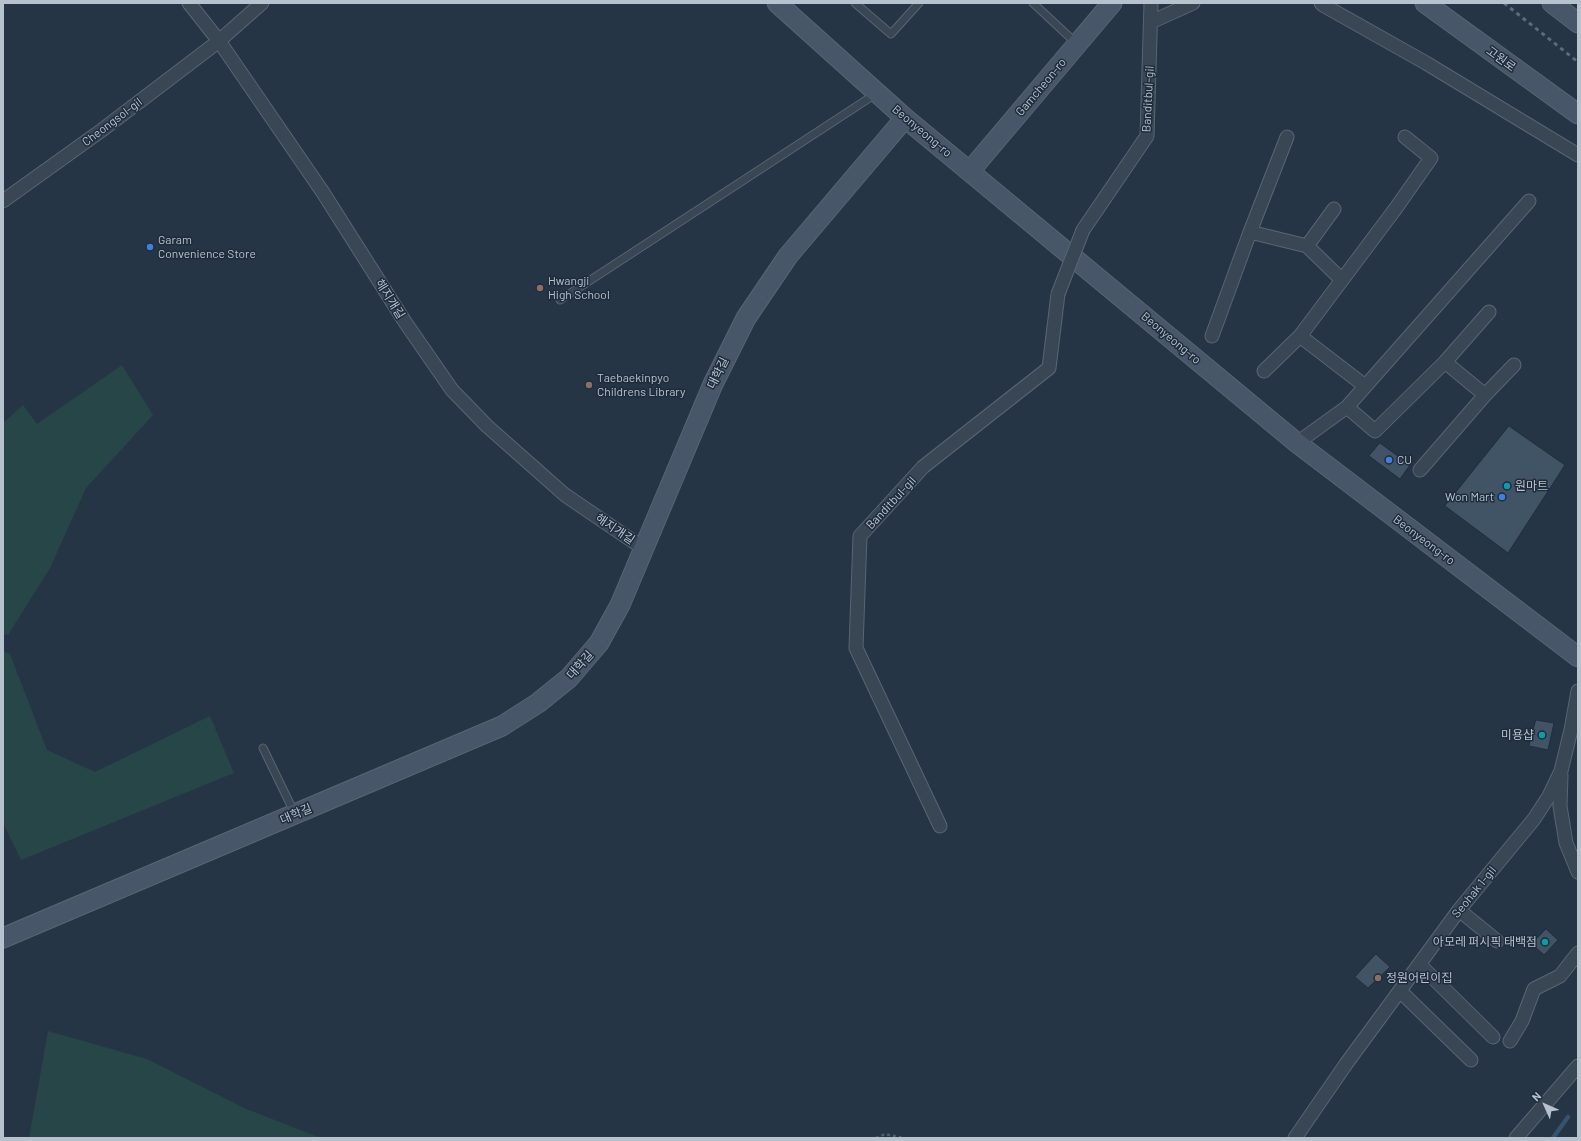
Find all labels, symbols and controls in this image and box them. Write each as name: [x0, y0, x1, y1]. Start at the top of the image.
street label: 고원로: [1483, 43, 1519, 75]
street label: Gamcheon-ro: [1013, 55, 1069, 119]
street label: Banditbul-gil: [1139, 65, 1157, 133]
street label: Cheongsol-gil: [79, 95, 145, 149]
street label: Beonyeong-ro: [889, 102, 955, 160]
place label: Garam Convenience Store: [158, 233, 256, 261]
marker: Garam Convenience Store: [145, 242, 155, 252]
place label: Hwangji High School: [548, 274, 610, 302]
street label: 해지개길: [372, 276, 408, 322]
marker: Hwangji High School: [535, 283, 545, 293]
street label: Beonyeong-ro: [1138, 309, 1204, 367]
street label: 대학길: [704, 355, 732, 391]
place label: Taebaekinpyo Childrens Library: [597, 371, 686, 399]
marker: Taebaekinpyo Childrens Library: [584, 380, 594, 390]
place label: CU: [1397, 453, 1412, 467]
marker: CU: [1384, 455, 1394, 465]
street label: Banditbul-gil: [863, 474, 919, 532]
place label: 원마트: [1515, 479, 1548, 493]
marker: 원마트: [1502, 481, 1512, 491]
place label: Won Mart: [1445, 490, 1494, 504]
marker: Won Mart: [1497, 492, 1507, 502]
street label: 해지개길: [593, 511, 637, 547]
street label: Beonyeong-ro: [1390, 512, 1458, 568]
street label: 대학길: [564, 648, 596, 682]
place label: 미용샵: [1501, 728, 1534, 742]
marker: 미용샵: [1537, 730, 1547, 740]
street label: 대학길: [278, 801, 314, 827]
street label: Seohak 1-gil: [1449, 863, 1499, 921]
place label: 아모레 퍼시픽 태백점: [1433, 935, 1537, 949]
marker: 아모레 퍼시픽 태백점: [1540, 937, 1550, 947]
place label: 정원어린이집: [1386, 971, 1452, 985]
marker: 정원어린이집: [1373, 973, 1383, 983]
north arrow: [1525, 1085, 1565, 1125]
text: N: [1529, 1089, 1543, 1103]

